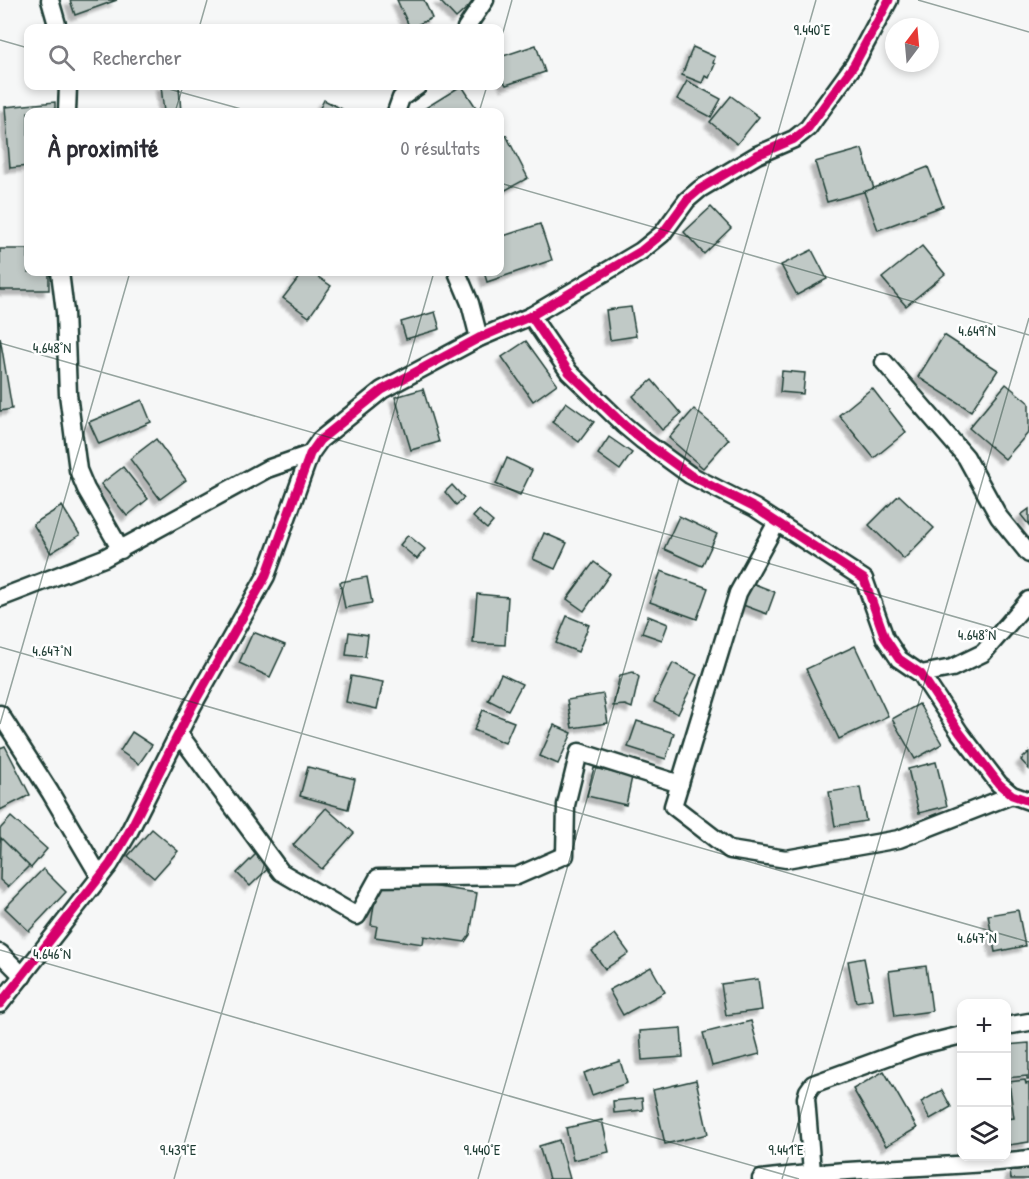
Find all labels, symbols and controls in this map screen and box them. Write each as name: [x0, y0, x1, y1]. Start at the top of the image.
north arrow: [885, 18, 939, 72]
text: 9.440°E: [794, 19, 831, 40]
search box: [24, 24, 504, 90]
icon: search: [45, 41, 78, 74]
text: Rechercher: [93, 42, 182, 72]
text: À proximité: [48, 130, 159, 165]
text: 0 résultats: [400, 134, 480, 161]
text: 4.649°N: [958, 320, 996, 341]
text: 4.648°N: [33, 337, 71, 358]
text: 4.648°N: [958, 624, 996, 645]
text: 4.647°N: [32, 640, 72, 661]
text: 4.647°N: [957, 927, 997, 948]
text: 4.646°N: [33, 943, 71, 964]
map controls: [957, 999, 1011, 1161]
button: +: [957, 999, 1011, 1053]
button: −: [957, 1053, 1011, 1107]
button: layers: [957, 1107, 1011, 1161]
text: 9.439°E: [160, 1139, 197, 1160]
text: 9.440°E: [464, 1139, 501, 1160]
text: 9.441°E: [768, 1139, 804, 1160]

